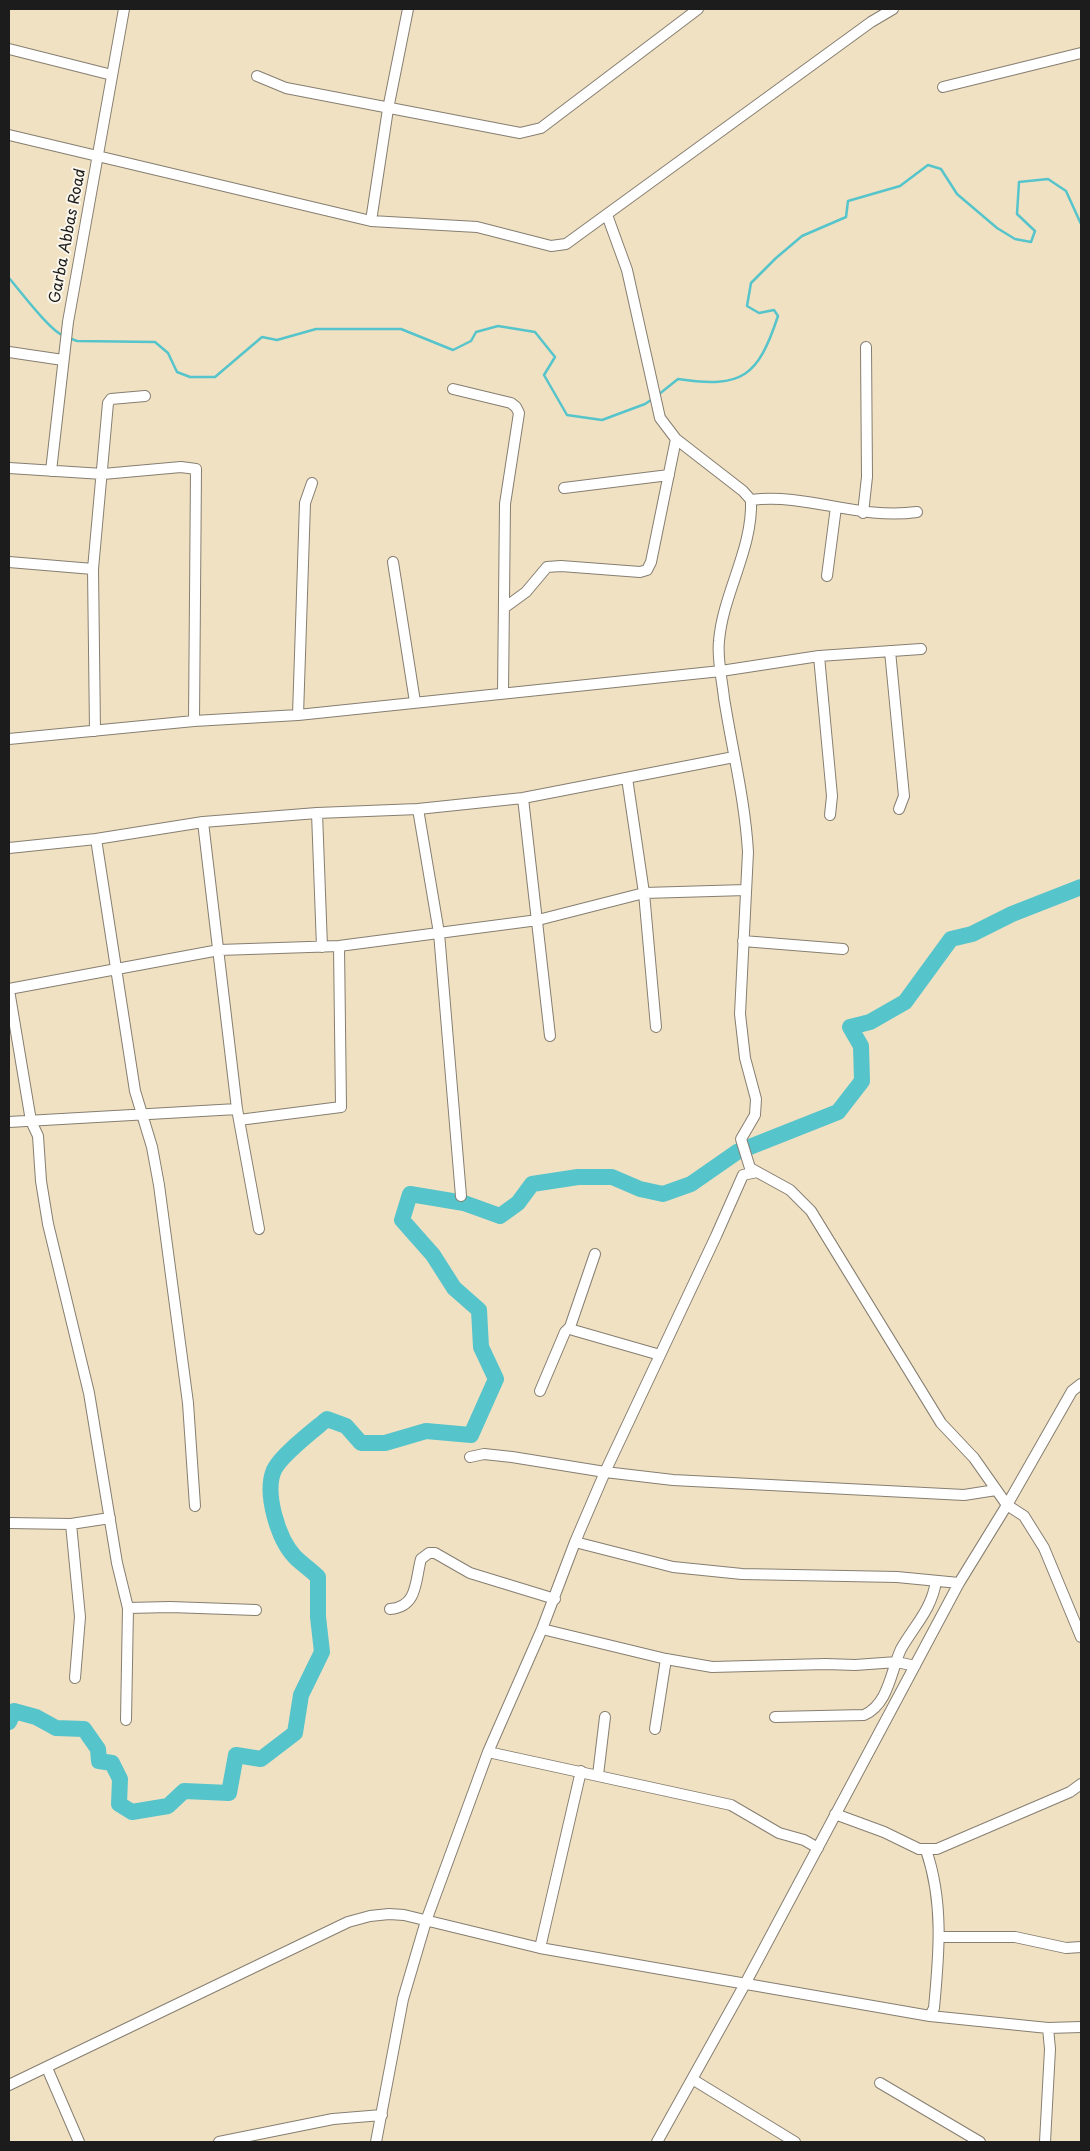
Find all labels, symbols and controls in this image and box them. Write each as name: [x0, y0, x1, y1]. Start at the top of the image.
street label: Garba Abbas Road: [46, 167, 90, 305]

